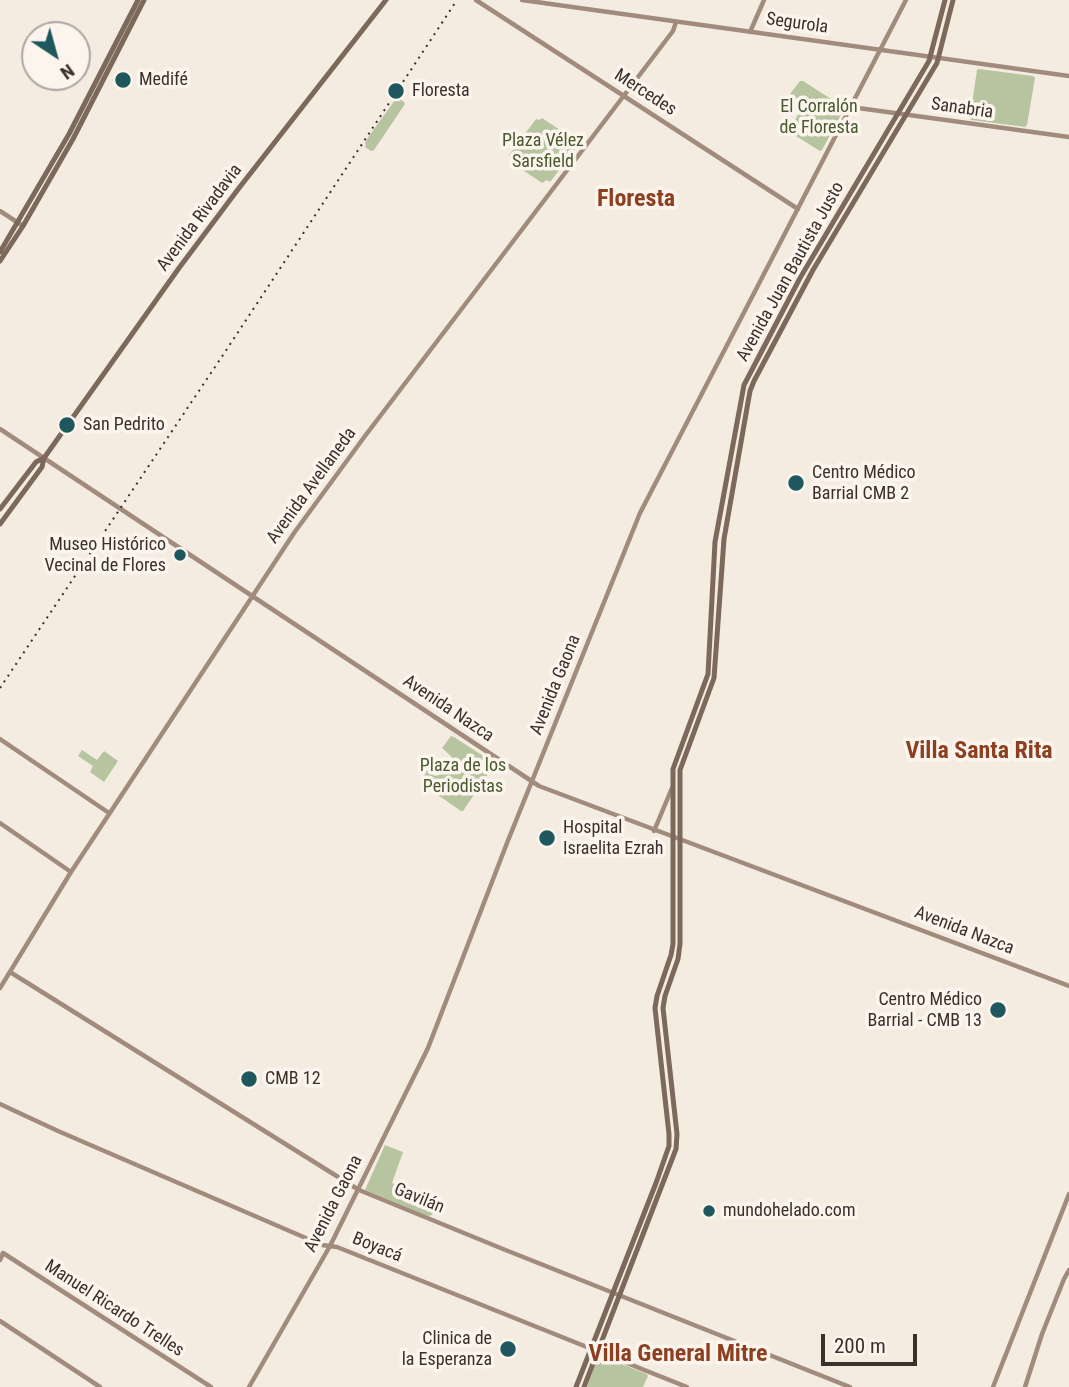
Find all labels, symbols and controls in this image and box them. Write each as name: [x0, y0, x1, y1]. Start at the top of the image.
street label: Segurola: [765, 9, 829, 39]
north arrow: [21, 21, 91, 91]
text: N: [56, 59, 79, 84]
street label: Mercedes: [610, 65, 680, 121]
place label: Medifé: [139, 69, 188, 91]
marker: Medifé: [113, 70, 133, 90]
place label: Floresta: [412, 80, 470, 102]
marker: Floresta: [386, 81, 406, 101]
street label: Sanabria: [930, 94, 994, 124]
park label: El Corralón de Floresta: [779, 96, 859, 138]
park label: Plaza Vélez Sarsfield: [502, 130, 584, 172]
street label: Avenida Rivadavia: [153, 160, 247, 276]
street label: Avenida Juan Bautista Justo: [733, 178, 849, 366]
district label: Floresta: [597, 186, 675, 214]
place label: San Pedrito: [83, 414, 165, 436]
marker: San Pedrito: [57, 415, 77, 435]
street label: Avenida Avellaneda: [263, 424, 361, 548]
place label: Centro Médico Barrial CMB 2: [812, 462, 916, 504]
marker: Centro Médico Barrial CMB 2: [786, 473, 806, 493]
place label: Museo Histórico Vecinal de Flores: [45, 534, 166, 576]
marker: Museo Histórico Vecinal de Flores: [172, 547, 188, 563]
street label: Avenida Gaona: [526, 632, 586, 738]
street label: Avenida Nazca: [398, 671, 498, 747]
district label: Villa Santa Rita: [905, 738, 1053, 766]
park label: Plaza de los Periodistas: [420, 755, 506, 798]
place label: Hospital Israelita Ezrah: [563, 817, 664, 860]
marker: Hospital Israelita Ezrah: [537, 828, 557, 848]
street label: Avenida Nazca: [911, 902, 1017, 960]
place label: Centro Médico Barrial - CMB 13: [867, 989, 982, 1032]
marker: Centro Médico Barrial - CMB 13: [988, 1000, 1008, 1020]
place label: CMB 12: [265, 1068, 321, 1090]
marker: CMB 12: [239, 1069, 259, 1089]
street label: Avenida Gaona: [300, 1152, 368, 1256]
street label: Gavilán: [391, 1179, 447, 1219]
place label: mundohelado.com: [723, 1200, 855, 1222]
marker: mundohelado.com: [701, 1203, 717, 1219]
street label: Boyacá: [349, 1228, 405, 1268]
street label: Manuel Ricardo Trelles: [40, 1256, 188, 1362]
scale bar: [824, 1320, 920, 1364]
place label: Clinica de la Esperanza: [402, 1328, 492, 1370]
text: 200 m: [834, 1334, 886, 1358]
marker: Clinica de la Esperanza: [498, 1339, 518, 1359]
district label: Villa General Mitre: [589, 1341, 767, 1369]

